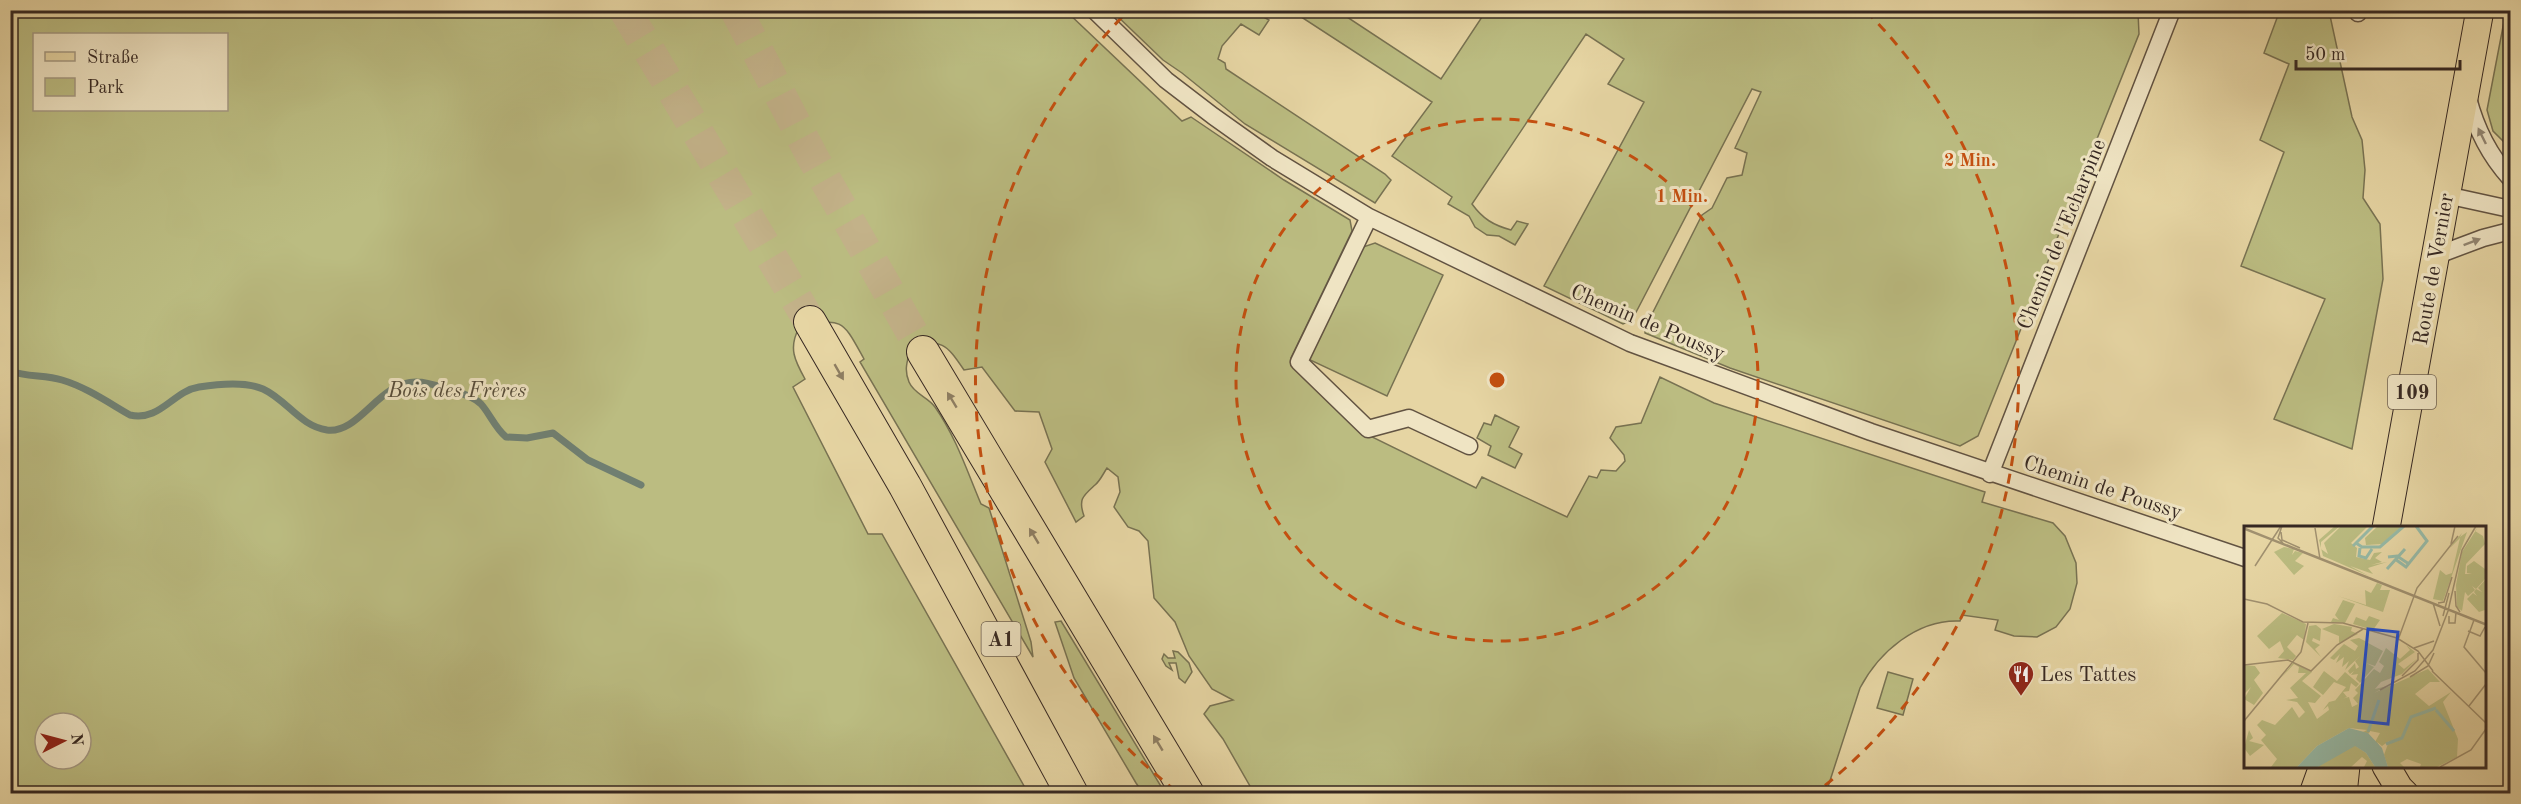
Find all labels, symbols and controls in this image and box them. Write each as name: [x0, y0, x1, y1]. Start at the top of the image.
legend: [33, 33, 228, 111]
scale bar: [2296, 33, 2460, 71]
text: 50 m: [2305, 46, 2345, 64]
text: Straße: [87, 49, 138, 67]
text: Park: [87, 79, 124, 97]
one-way arrow: [2477, 128, 2486, 145]
street label: Chemin de l'Echarpine: [2015, 136, 2110, 333]
text: 2 Min.: [1944, 152, 1996, 170]
text: 1 Min.: [1656, 188, 1708, 206]
street label: Route de Vernier: [2411, 191, 2458, 347]
one-way arrow: [2464, 236, 2482, 246]
street label: Chemin de Poussy: [1567, 281, 1728, 365]
one-way arrow: [834, 364, 844, 381]
centre of rings: [1487, 370, 1507, 390]
road number: 109: [2388, 375, 2436, 409]
park label: Bois des Frères: [387, 381, 527, 402]
one-way arrow: [946, 392, 957, 408]
street label: Chemin de Poussy: [2021, 453, 2184, 524]
inset map: [2244, 526, 2485, 768]
one-way arrow: [1028, 528, 1039, 544]
road number: A1: [982, 622, 1020, 656]
restaurant icon: Les Tattes: [2006, 659, 2036, 697]
place label: Les Tattes: [2040, 665, 2136, 686]
north arrow: [33, 711, 93, 771]
text: N: [67, 733, 85, 747]
one-way arrow: [1153, 734, 1163, 751]

